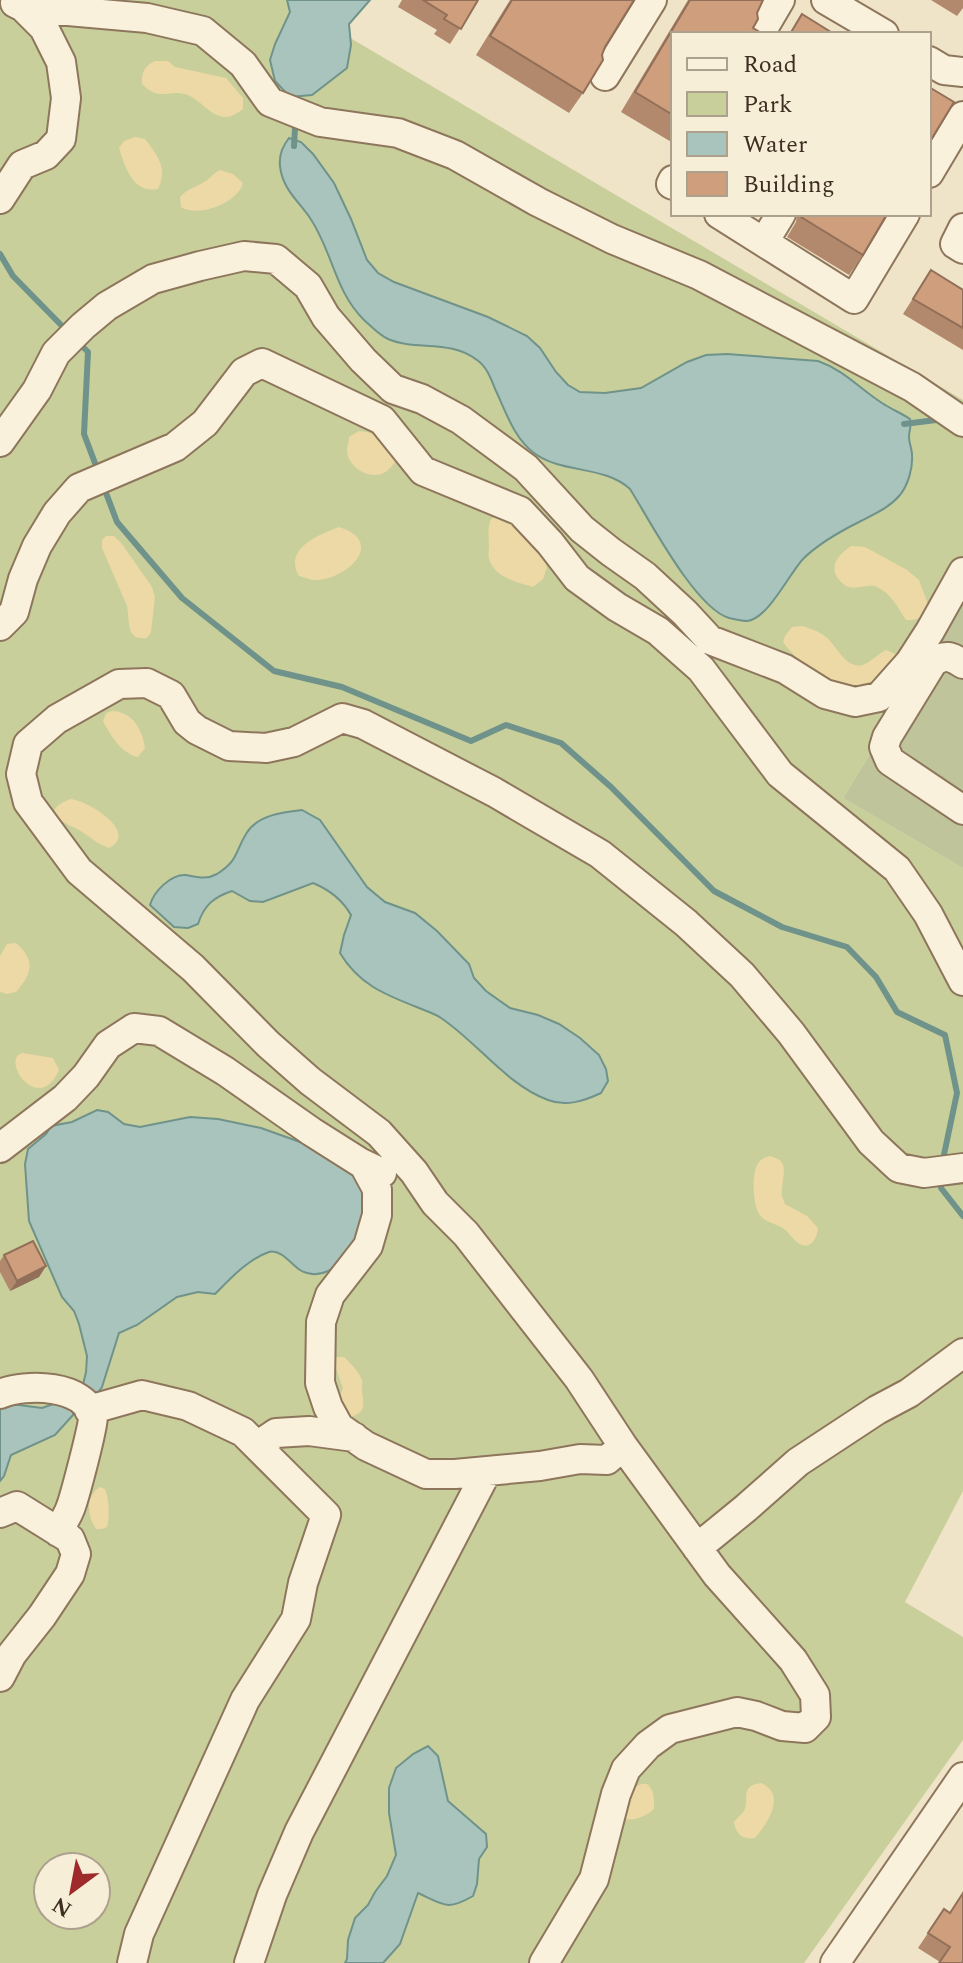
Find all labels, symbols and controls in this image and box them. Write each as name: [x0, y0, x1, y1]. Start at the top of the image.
legend: [671, 32, 931, 216]
text: Road: [743, 47, 797, 83]
text: Park: [743, 87, 793, 123]
text: Water: [743, 127, 807, 163]
text: Building: [743, 167, 835, 203]
north arrow: [32, 1851, 112, 1931]
text: N: [46, 1888, 79, 1925]

